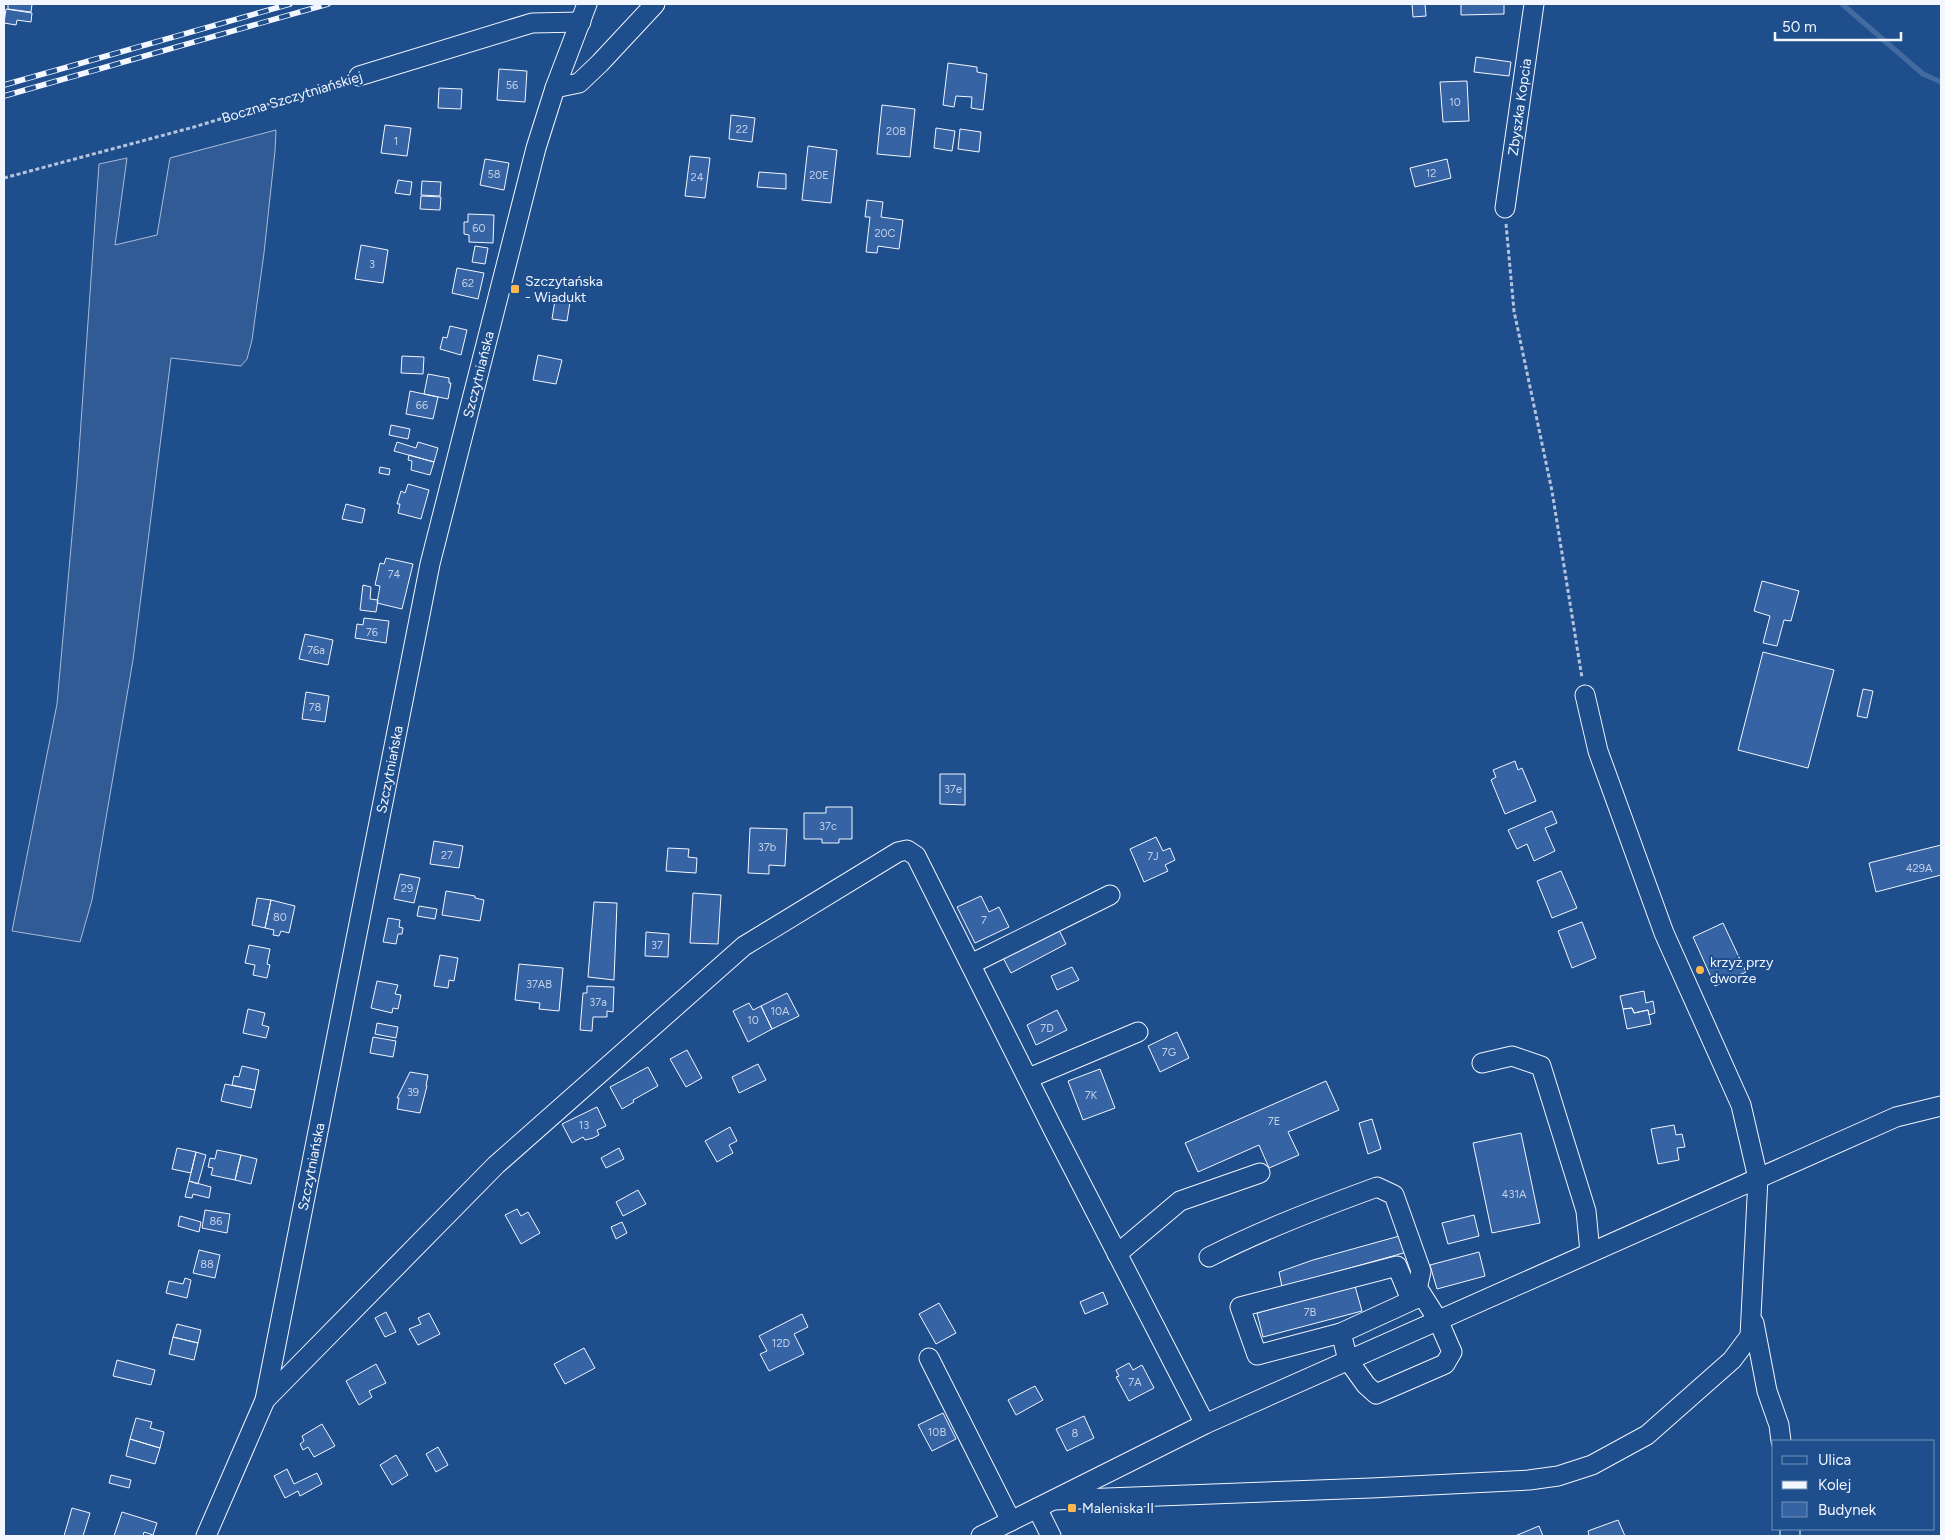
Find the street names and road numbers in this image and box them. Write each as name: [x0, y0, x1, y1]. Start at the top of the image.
street label: Zbyszka Kopcia: [1505, 57, 1535, 157]
street label: Boczna Szczytniańskiej: [220, 68, 364, 127]
street label: Szczytniańska: [460, 329, 498, 420]
street label: Szczytniańska: [373, 724, 407, 815]
street label: Szczytniańska: [295, 1122, 328, 1212]

